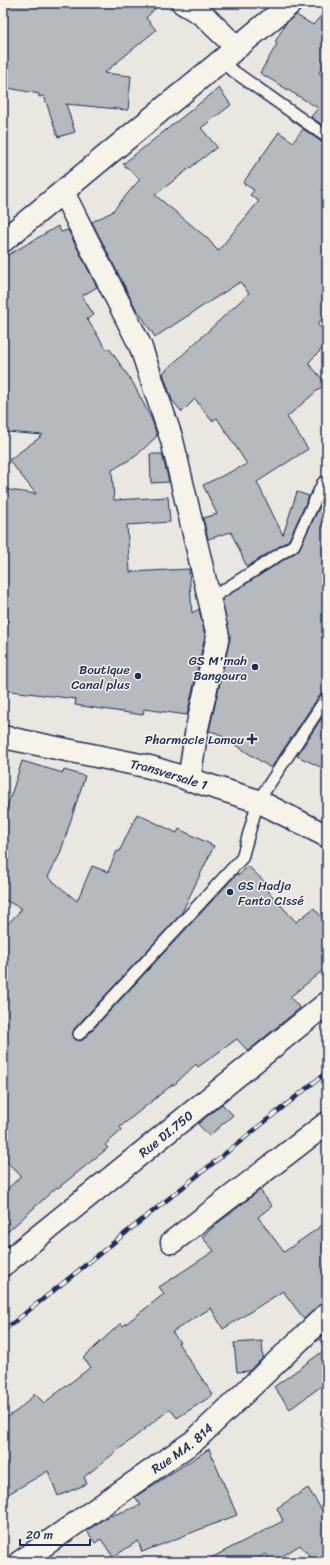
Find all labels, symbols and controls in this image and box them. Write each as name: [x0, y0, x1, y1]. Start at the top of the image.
place label: GS M'mah Bangoura: [189, 649, 247, 687]
place label: Boutique Canal plus: [71, 658, 130, 696]
marker: GS M'mah Bangoura: [250, 662, 260, 672]
marker: Boutique Canal plus: [133, 671, 143, 681]
place label: Pharmacie Lomou: [145, 728, 244, 751]
marker: Pharmacie Lomou: [247, 734, 257, 744]
street label: Transversale 1: [128, 752, 211, 797]
place label: GS Hadja Fanta Cissé: [238, 874, 304, 912]
marker: GS Hadja Fanta Cissé: [225, 887, 235, 897]
street label: Rue DI.750: [133, 1104, 199, 1163]
street label: Rue MA. 814: [146, 1417, 219, 1480]
scale bar: [20, 1521, 90, 1547]
text: 20 m: [26, 1524, 53, 1546]

